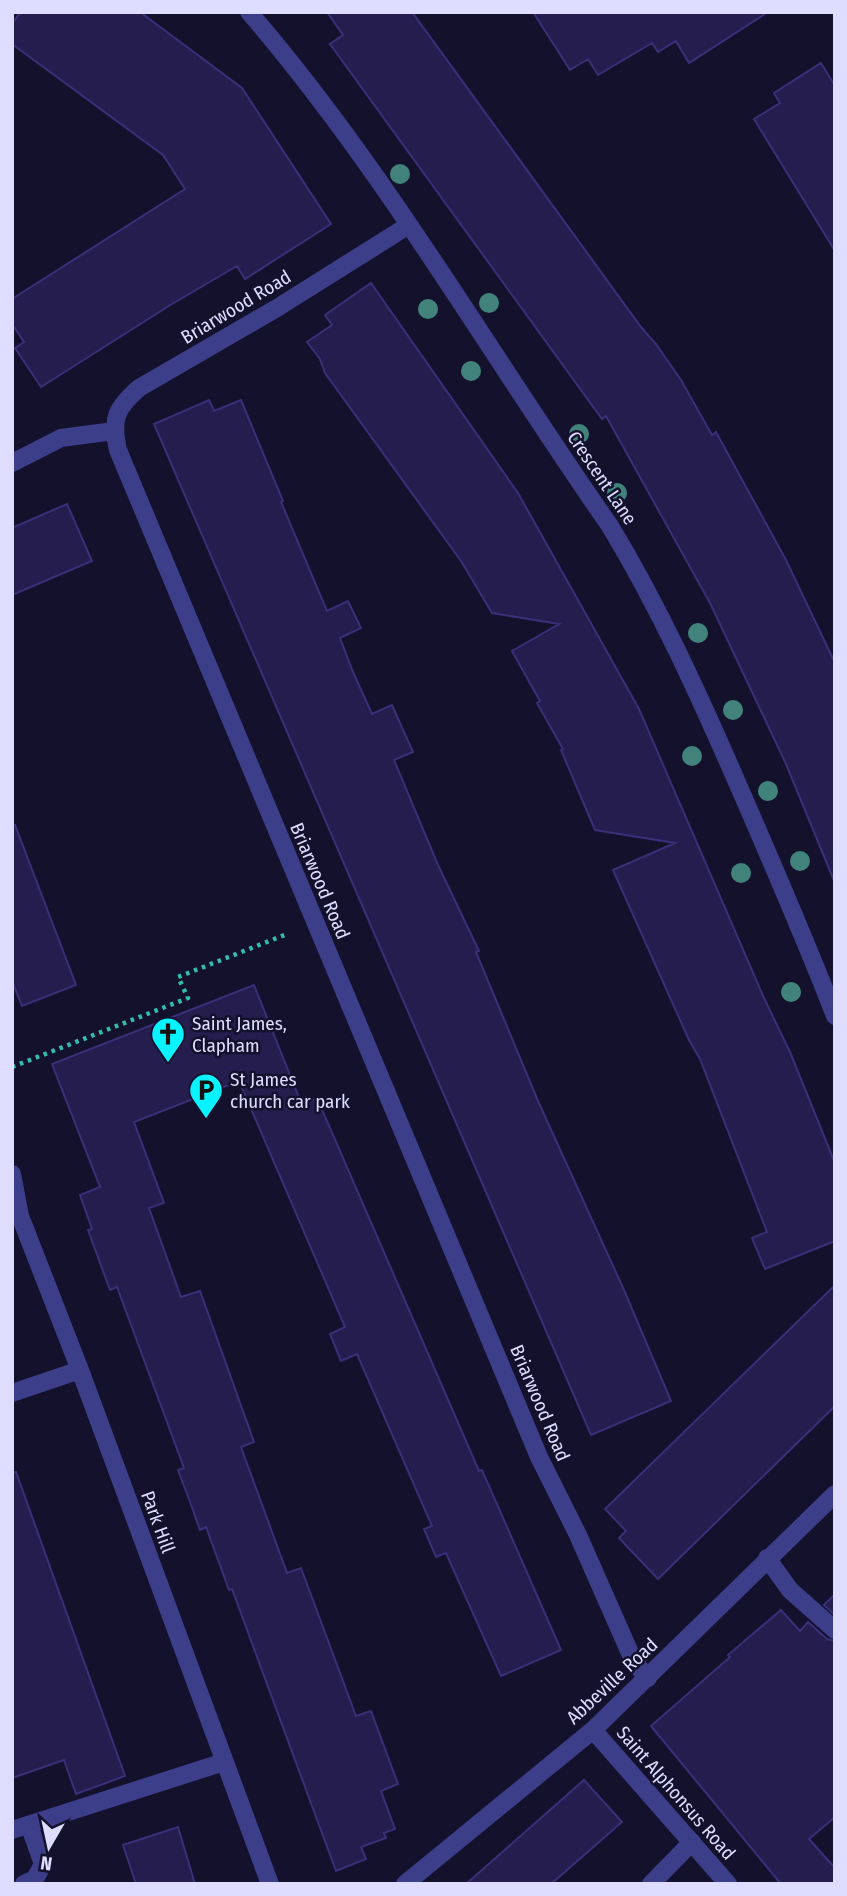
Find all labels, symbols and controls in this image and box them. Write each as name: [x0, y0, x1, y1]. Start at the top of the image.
street label: Briarwood Road: [177, 265, 295, 349]
street label: Crescent Lane: [562, 427, 642, 529]
street label: Briarwood Road: [285, 819, 355, 943]
place label: Saint James, Clapham: [192, 1012, 287, 1057]
church icon: Saint James, Clapham: [149, 1015, 187, 1064]
place label: St James church car park: [230, 1068, 350, 1113]
parking icon: St James church car park: [187, 1071, 225, 1120]
street label: Briarwood Road: [505, 1341, 575, 1465]
street label: Park Hill: [136, 1488, 180, 1556]
street label: Abbeville Road: [562, 1633, 662, 1729]
street label: Saint Alphonsus Road: [612, 1722, 740, 1864]
north arrow: [14, 1812, 84, 1882]
text: N: [39, 1851, 54, 1876]

